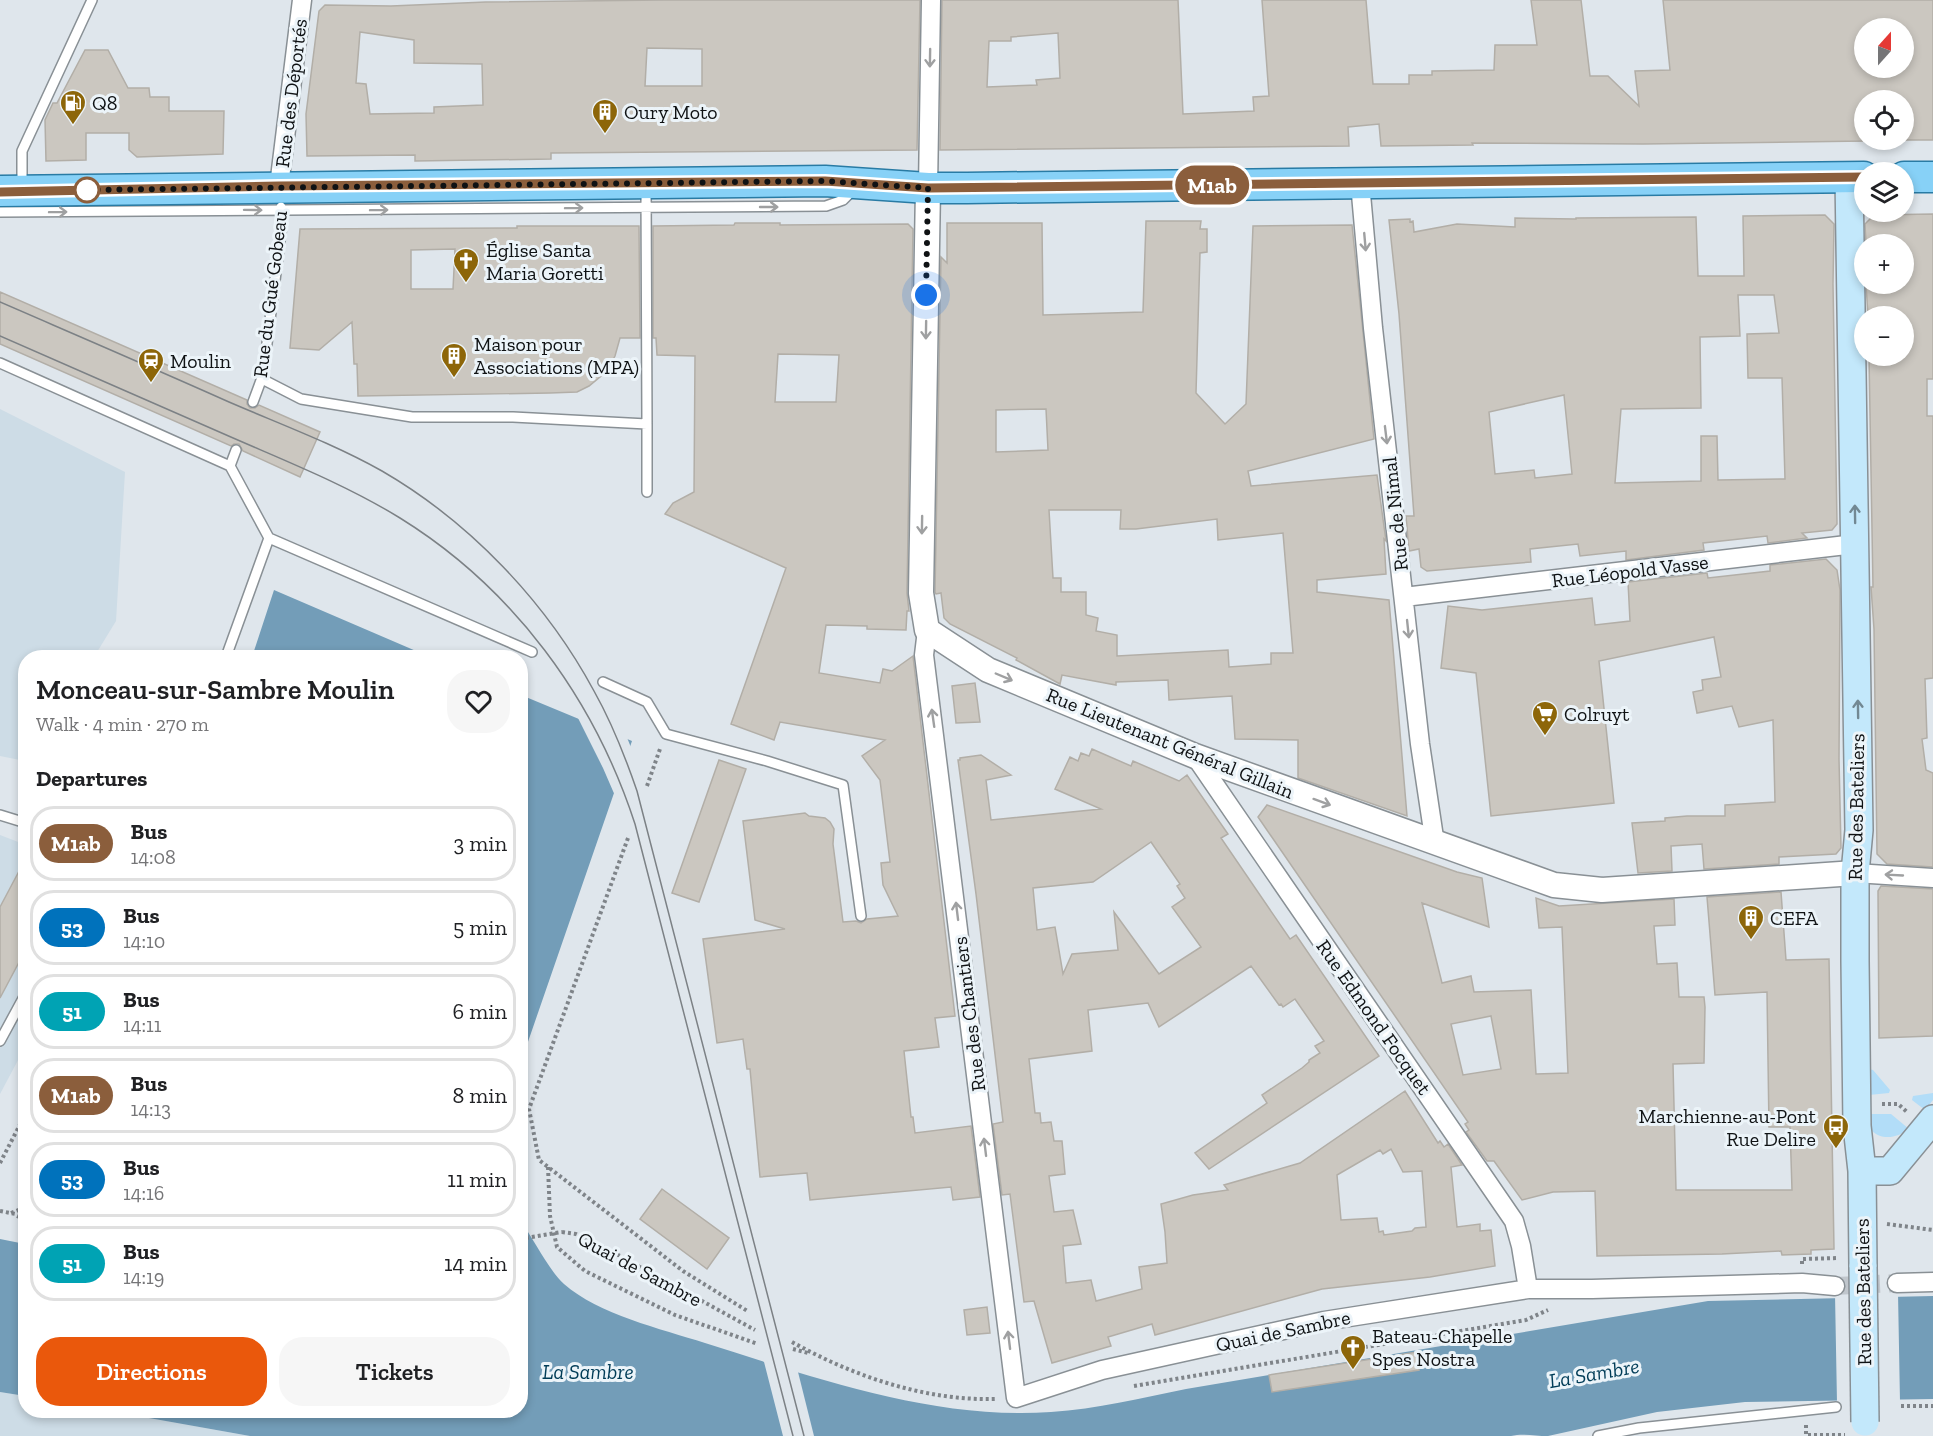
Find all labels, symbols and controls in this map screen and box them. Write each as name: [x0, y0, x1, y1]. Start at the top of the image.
street label: Rue des Déportés: [270, 17, 312, 169]
north arrow: [1854, 18, 1914, 78]
map controls: [1854, 18, 1914, 366]
one-way arrow: [924, 48, 936, 68]
fuel station icon: Q8: [58, 88, 88, 126]
button: locate: [1854, 90, 1914, 150]
place label: Q8: [92, 91, 117, 115]
building icon: Oury Moto: [590, 97, 620, 135]
place label: Oury Moto: [624, 100, 718, 124]
button: layers: [1854, 162, 1914, 222]
line badge: M1ab: [1170, 166, 1254, 204]
text: M1ab: [1187, 173, 1237, 198]
unlabelled marker: [74, 177, 100, 203]
one-way arrow: [759, 201, 779, 213]
one-way arrow: [564, 202, 584, 214]
one-way arrow: [243, 204, 263, 216]
one-way arrow: [369, 205, 389, 216]
one-way arrow: [48, 206, 68, 218]
street label: Rue du Gué Gobeau: [248, 209, 292, 379]
one-way arrow: [1360, 231, 1371, 251]
button: +: [1854, 234, 1914, 294]
place label: Église Santa Maria Goretti: [486, 238, 604, 285]
church icon: Église Santa Maria Goretti: [451, 246, 481, 284]
your location: [911, 280, 941, 310]
button: −: [1854, 306, 1914, 366]
one-way arrow: [920, 320, 932, 340]
place label: Maison pour Associations (MPA): [474, 332, 639, 379]
building icon: Maison pour Associations (MPA): [439, 341, 469, 379]
station icon: Moulin: [136, 346, 166, 384]
place label: Moulin: [170, 349, 232, 373]
one-way arrow: [1381, 425, 1392, 445]
street label: Rue de Nimal: [1377, 456, 1413, 572]
one-way arrow: [1849, 504, 1860, 524]
one-way arrow: [916, 515, 928, 535]
street label: Rue Léopold Vasse: [1550, 549, 1710, 593]
one-way arrow: [1402, 619, 1413, 639]
button: heart: [447, 670, 510, 733]
one-way arrow: [994, 672, 1012, 683]
text: Monceau-sur-Sambre Moulin: [36, 673, 394, 706]
street label: Rue Lieutenant Général Gillain: [1043, 682, 1298, 804]
supermarket icon: Colruyt: [1530, 699, 1560, 737]
one-way arrow: [1852, 699, 1864, 719]
place label: Colruyt: [1564, 702, 1630, 726]
one-way arrow: [927, 708, 938, 728]
text: Walk · 4 min · 270 m: [36, 712, 209, 736]
street label: Rue des Bateliers: [1843, 733, 1869, 881]
text: Departures: [36, 765, 147, 792]
one-way arrow: [1312, 798, 1330, 809]
text: Bus: [131, 818, 167, 845]
text: 3 min: [453, 830, 507, 857]
text: M1ab: [51, 831, 101, 856]
text: 14:08: [131, 845, 176, 869]
one-way arrow: [1884, 870, 1904, 881]
text: Bus: [123, 902, 160, 929]
one-way arrow: [951, 902, 962, 922]
building icon: CEFA: [1736, 903, 1766, 941]
place label: CEFA: [1770, 906, 1819, 930]
text: 5 min: [453, 914, 507, 941]
text: 53: [61, 915, 83, 940]
text: 14:10: [123, 929, 165, 953]
street label: Rue des Chantiers: [948, 935, 990, 1093]
street label: Rue Edmond Focquet: [1311, 935, 1437, 1100]
text: Bus: [123, 986, 160, 1013]
text: 6 min: [453, 998, 507, 1025]
text: 51: [62, 999, 82, 1024]
text: 14:11: [123, 1013, 161, 1037]
text: Bus: [131, 1070, 167, 1097]
text: 8 min: [452, 1082, 507, 1109]
text: M1ab: [51, 1083, 101, 1108]
text: 14:13: [131, 1097, 171, 1121]
place label: Marchienne-au-Pont Rue Delire: [1639, 1104, 1817, 1151]
bus stop icon: Marchienne-au-Pont Rue Delire: [1821, 1112, 1851, 1150]
one-way arrow: [980, 1137, 991, 1157]
text: Bus: [123, 1154, 160, 1181]
text: 11 min: [447, 1166, 507, 1193]
text: 53: [61, 1167, 83, 1192]
text: 14:16: [123, 1181, 164, 1205]
street label: Rue des Bateliers: [1850, 1218, 1876, 1366]
street label: Quai de Sambre: [574, 1226, 706, 1312]
text: Bus: [123, 1238, 160, 1265]
text: 14 min: [444, 1250, 507, 1277]
text: 51: [62, 1251, 82, 1276]
text: 14:19: [123, 1265, 164, 1289]
street label: Quai de Sambre: [1214, 1305, 1352, 1357]
place label: Bateau-Chapelle Spes Nostra: [1372, 1324, 1512, 1371]
one-way arrow: [1003, 1331, 1014, 1351]
church icon: Bateau-Chapelle Spes Nostra: [1338, 1333, 1368, 1371]
button: Directions: [36, 1337, 267, 1406]
button: Tickets: [279, 1337, 510, 1406]
water label: La Sambre: [1547, 1353, 1641, 1393]
water label: La Sambre: [542, 1359, 634, 1384]

